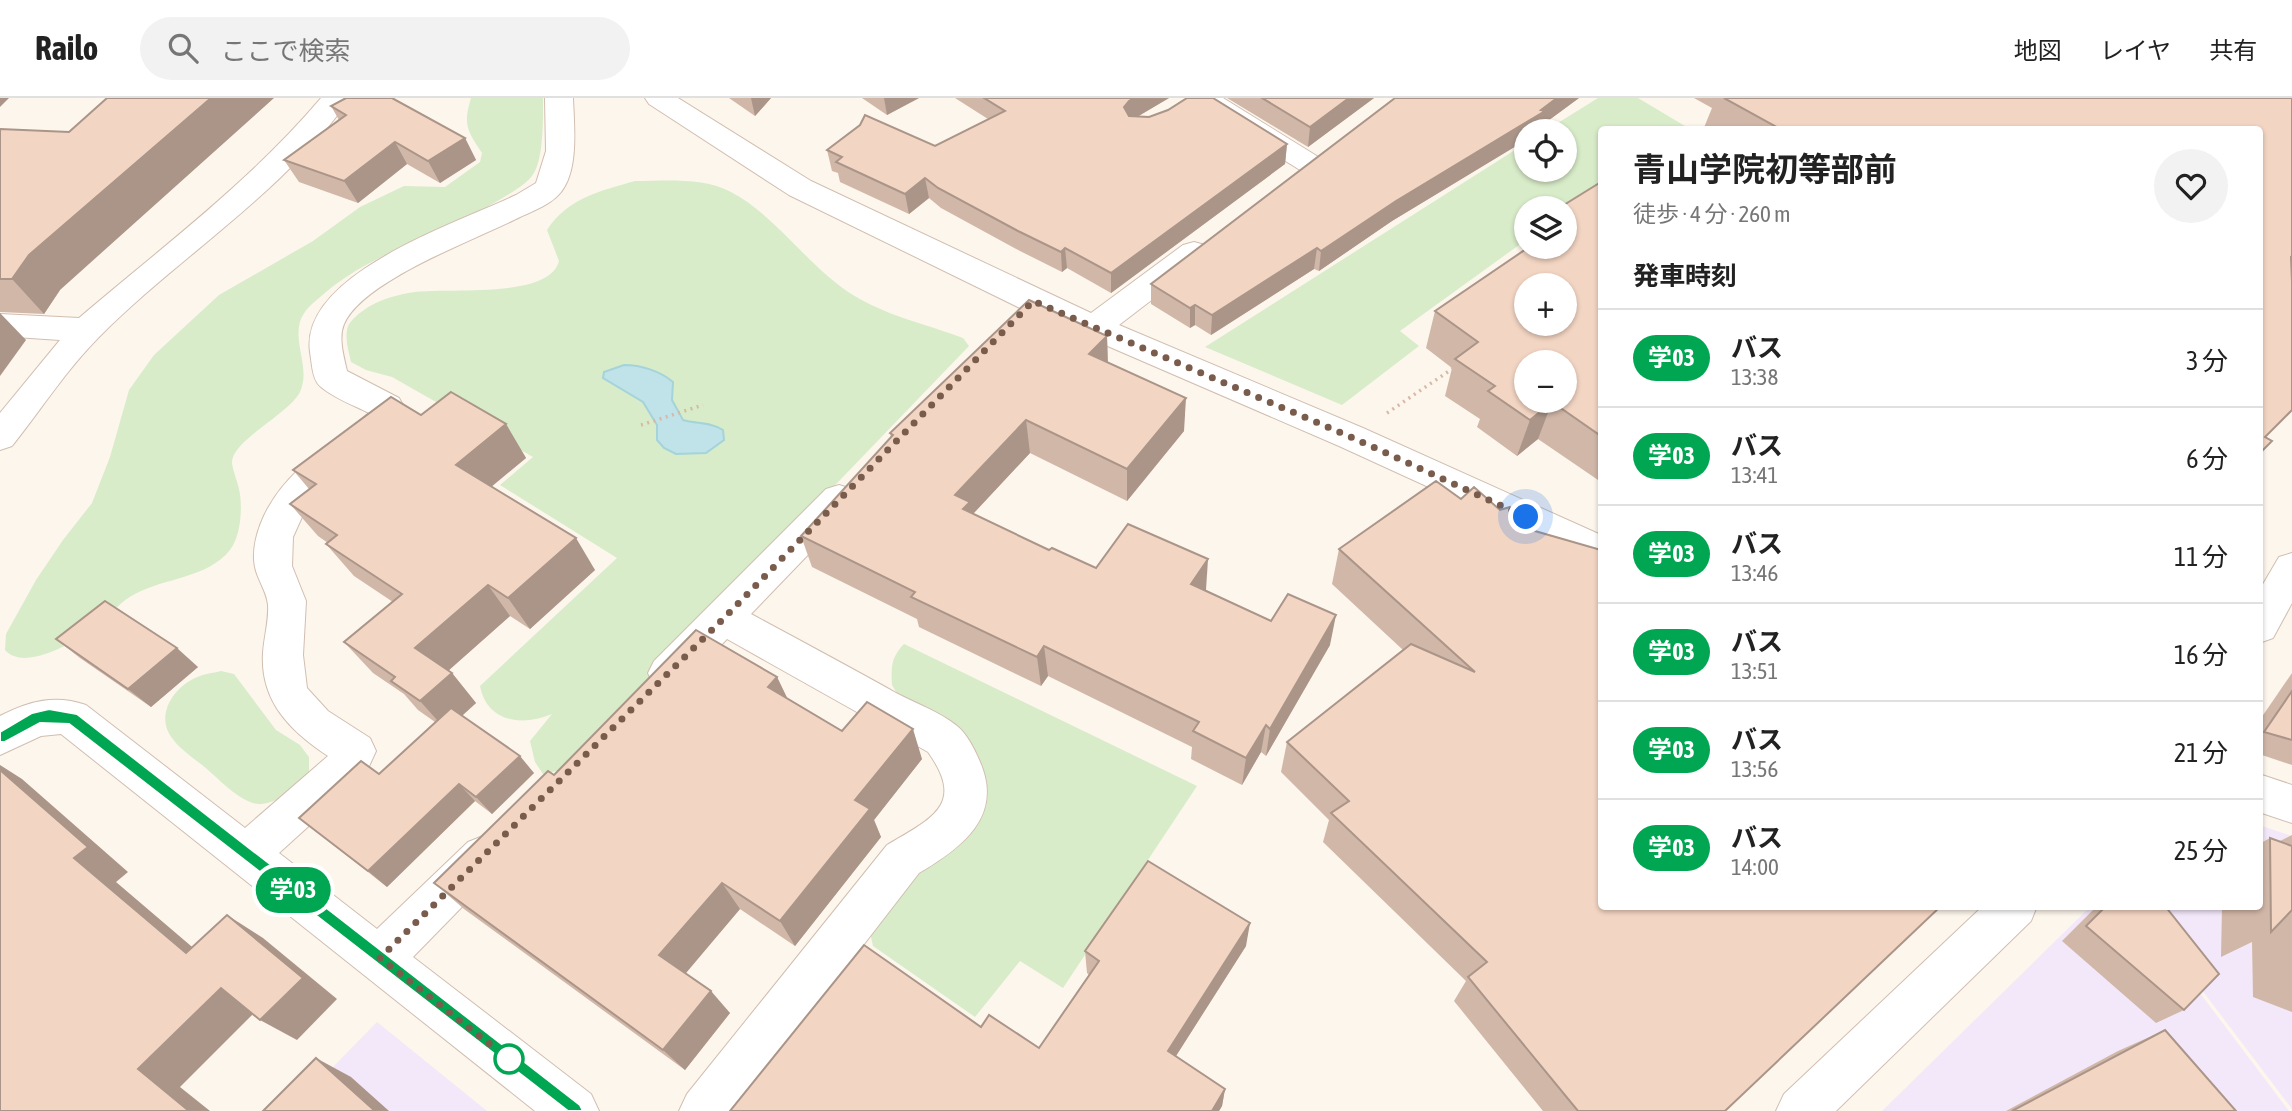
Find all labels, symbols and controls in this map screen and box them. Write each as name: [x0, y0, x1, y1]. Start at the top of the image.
search box: [140, 17, 630, 80]
text: Railo: [35, 29, 98, 67]
icon: search: [164, 29, 202, 67]
text: ここで検索: [220, 36, 350, 66]
text: 地図: [2014, 37, 2062, 64]
text: レイヤ: [2100, 37, 2171, 64]
text: 共有: [2209, 37, 2257, 64]
map controls: [1514, 119, 1577, 413]
button: locate: [1514, 119, 1577, 182]
button: heart: [2154, 149, 2228, 223]
text: 青山学院初等部前: [1633, 150, 1897, 188]
button: layers: [1514, 196, 1577, 259]
text: 徒歩 · 4 分 · 260 m: [1633, 201, 1791, 227]
text: 発車時刻: [1633, 261, 1737, 291]
button: +: [1514, 273, 1577, 336]
text: バス: [1731, 333, 1783, 363]
text: 学03: [1648, 344, 1695, 371]
text: 3 分: [2186, 346, 2228, 376]
button: −: [1514, 350, 1577, 413]
text: 13:38: [1731, 364, 1778, 390]
text: バス: [1731, 431, 1783, 461]
text: 学03: [1648, 442, 1695, 469]
text: 6 分: [2186, 444, 2228, 474]
text: 13:41: [1731, 462, 1778, 488]
your location: [1508, 499, 1543, 534]
text: バス: [1731, 529, 1783, 559]
text: 学03: [1648, 540, 1695, 567]
text: 11 分: [2174, 542, 2228, 572]
text: 13:46: [1731, 560, 1778, 586]
text: バス: [1731, 627, 1783, 657]
text: 学03: [1648, 638, 1695, 665]
text: 16 分: [2174, 640, 2228, 670]
text: 13:51: [1731, 658, 1778, 684]
text: バス: [1731, 725, 1783, 755]
text: 学03: [1648, 736, 1695, 763]
text: 21 分: [2174, 738, 2228, 768]
text: 13:56: [1731, 756, 1778, 782]
text: バス: [1731, 823, 1783, 853]
text: 学03: [1648, 834, 1695, 861]
text: 25 分: [2174, 836, 2228, 866]
text: 14:00: [1731, 854, 1779, 880]
line badge: 学03: [253, 867, 333, 913]
text: 学03: [270, 876, 316, 903]
unlabelled marker: [494, 1044, 524, 1074]

